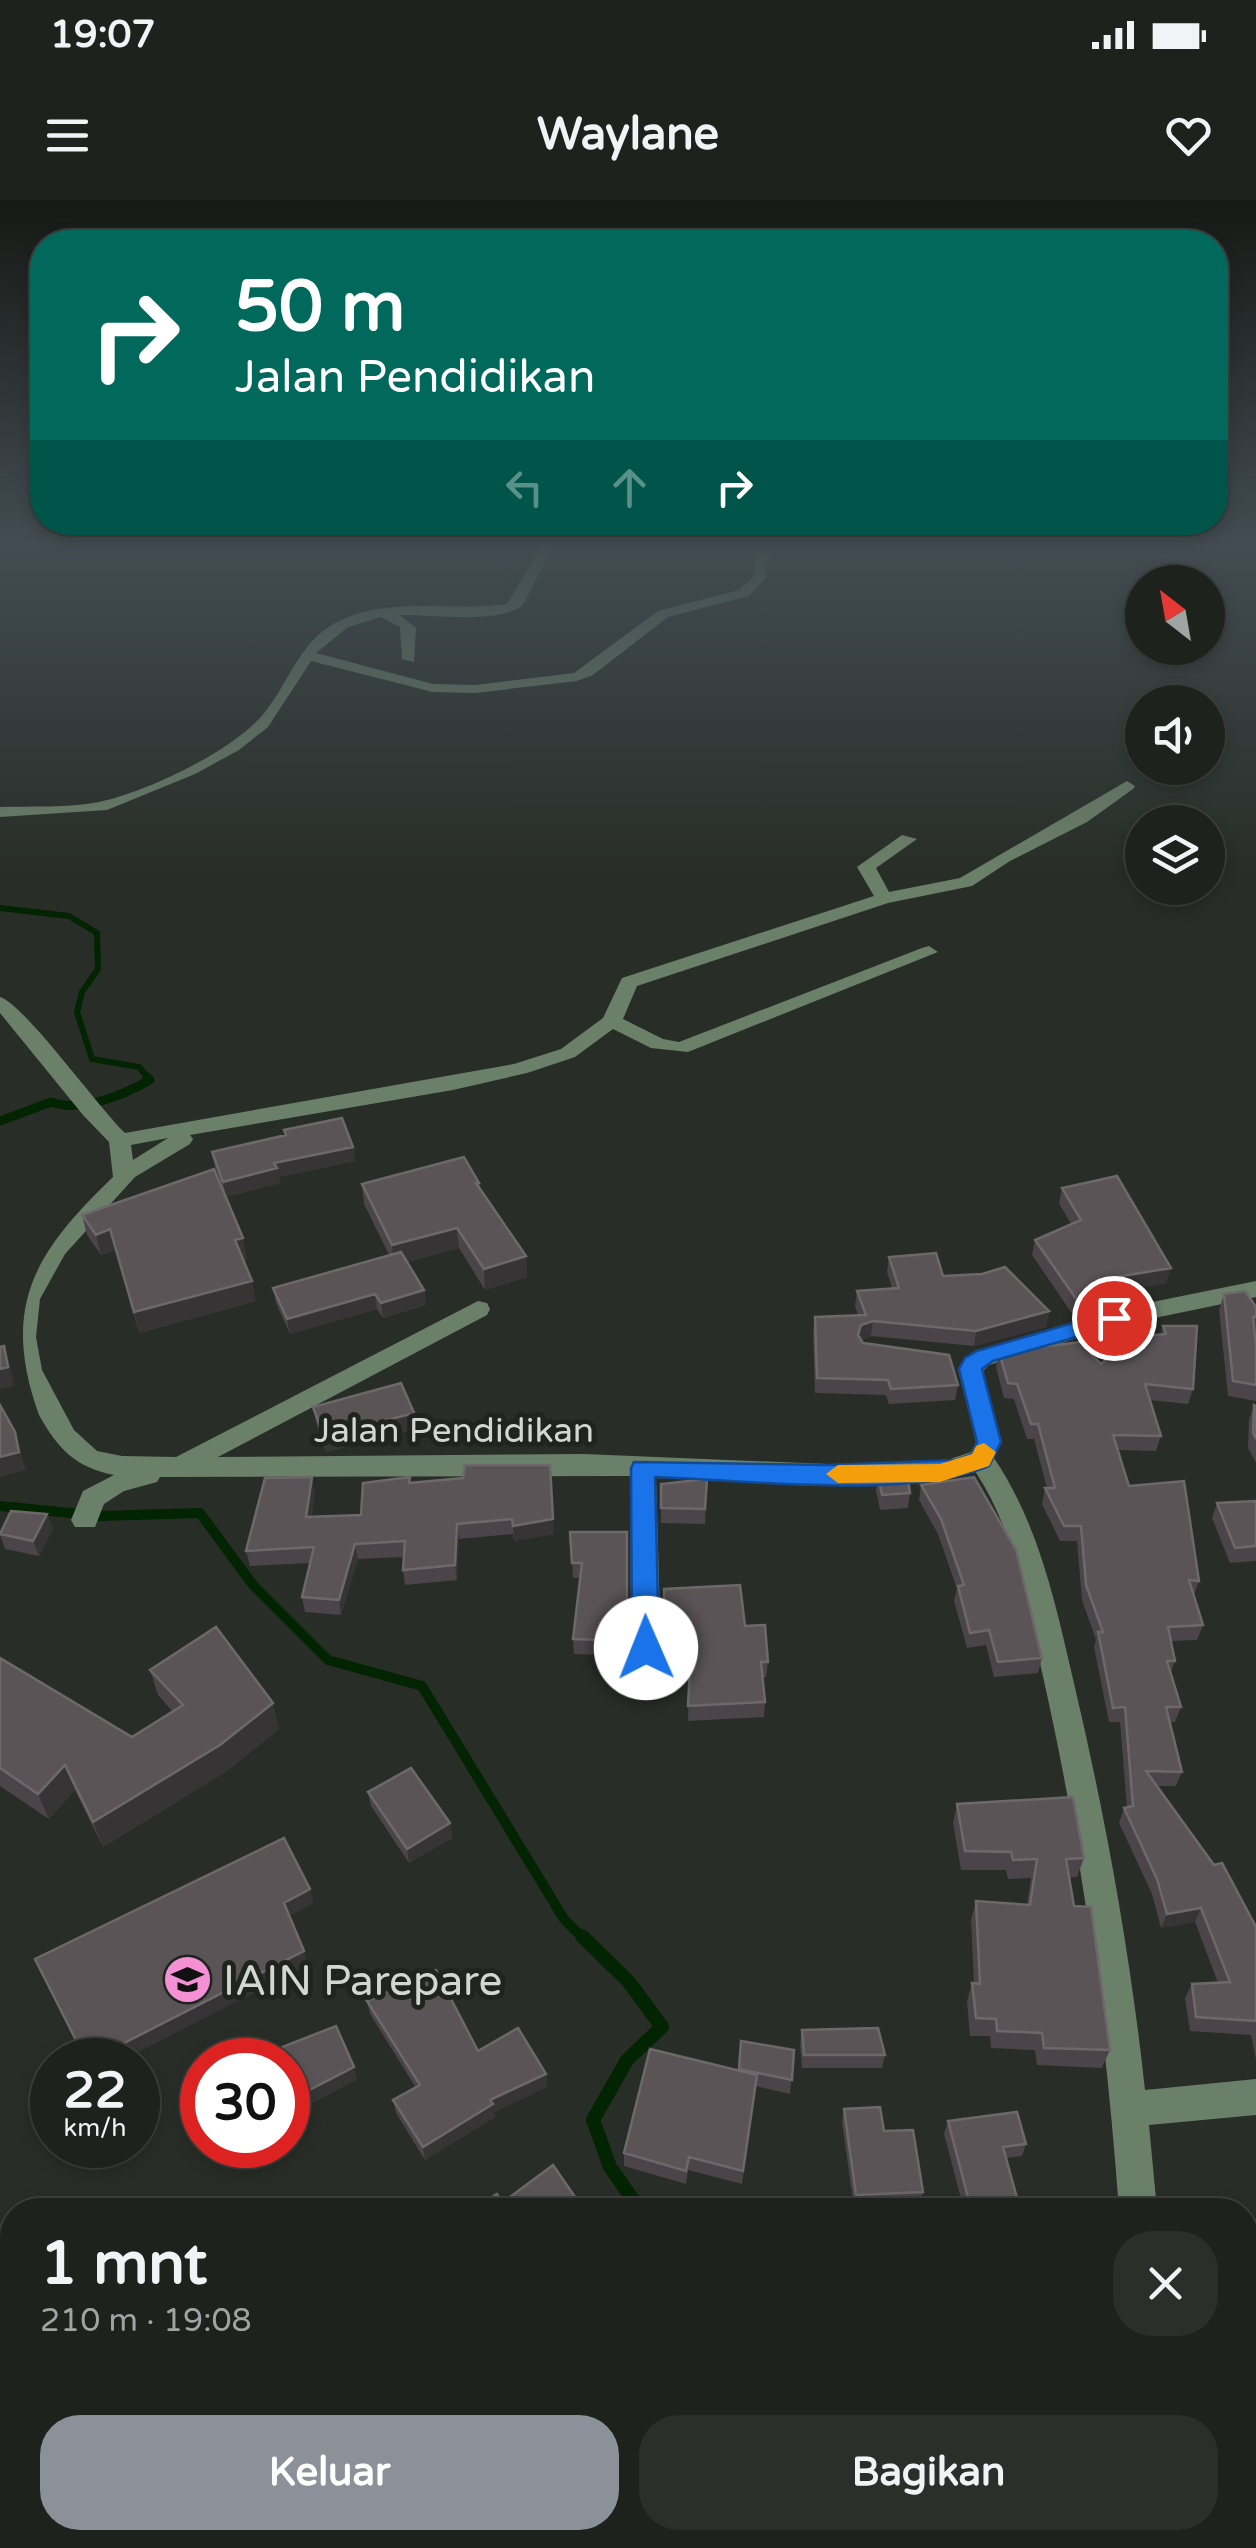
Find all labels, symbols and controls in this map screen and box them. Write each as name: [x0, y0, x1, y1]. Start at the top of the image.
text: 19:07: [50, 12, 155, 58]
icon: menu: [40, 108, 95, 163]
text: Waylane: [537, 108, 719, 162]
icon: heart: [1161, 108, 1216, 163]
text: 50 m: [235, 266, 405, 350]
icon: right: [70, 270, 200, 400]
text: Jalan Pendidikan: [235, 351, 595, 405]
icon: left: [497, 460, 552, 515]
icon: ahead: [602, 460, 657, 515]
icon: right: [707, 460, 762, 515]
north arrow: [1125, 565, 1225, 665]
map controls: [1125, 565, 1225, 905]
button: sound: [1125, 685, 1225, 785]
button: layers: [1125, 805, 1225, 905]
pin: [1072, 1276, 1157, 1361]
icon: arrive: [1087, 1291, 1142, 1346]
street label: Jalan Pendidikan: [314, 1410, 594, 1452]
position arrow: [594, 1596, 698, 1700]
school or university icon: IAIN Parepare: [162, 1954, 214, 2006]
place label: IAIN Parepare: [223, 1956, 502, 2007]
speed limit sign: 30: [180, 2038, 310, 2168]
text: 22: [64, 2061, 126, 2121]
text: km/h: [64, 2113, 126, 2143]
text: 1 mnt: [40, 2228, 207, 2300]
button: close: [1113, 2231, 1218, 2336]
text: 210 m · 19:08: [40, 2302, 252, 2340]
button: Keluar: [40, 2415, 619, 2530]
button: Bagikan: [639, 2415, 1218, 2530]

